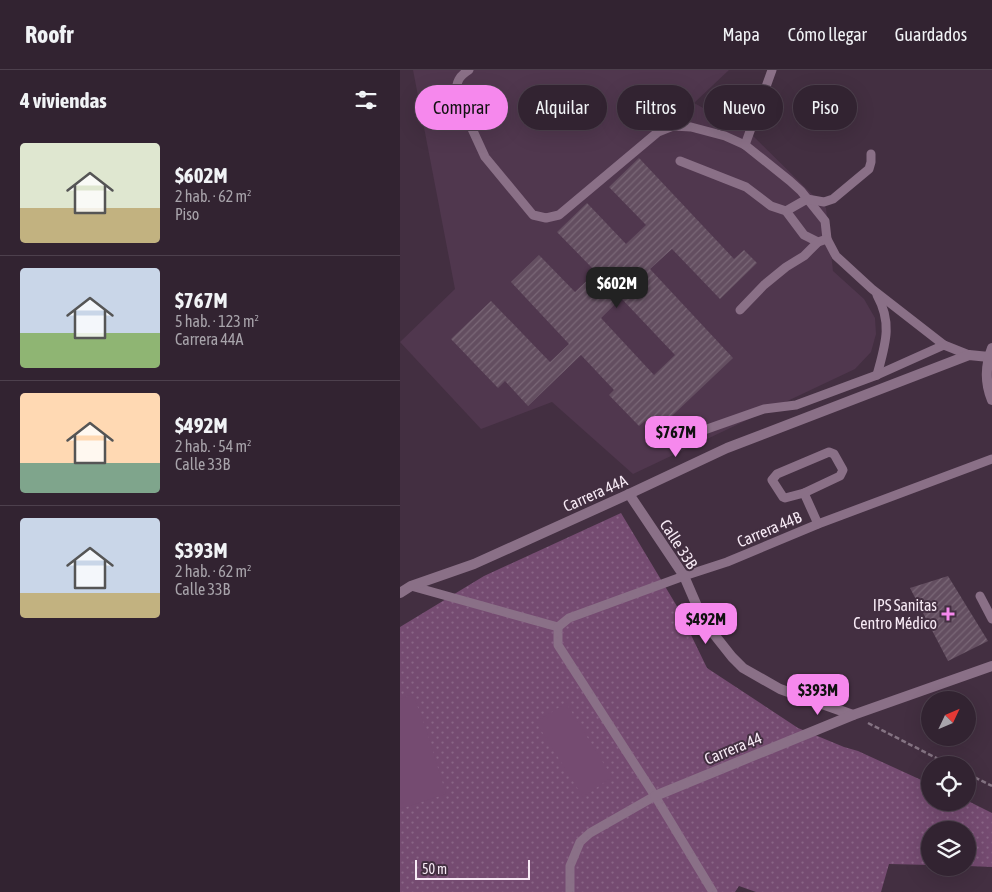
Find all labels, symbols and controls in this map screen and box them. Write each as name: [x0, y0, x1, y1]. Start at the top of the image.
text: Roofr: [25, 21, 73, 48]
text: Mapa: [722, 24, 760, 45]
text: Cómo llegar: [788, 24, 867, 45]
text: Guardados: [895, 24, 967, 45]
chip: Comprar: [415, 85, 508, 130]
chip: Alquilar: [518, 85, 607, 130]
chip: Filtros: [617, 85, 694, 130]
chip: Nuevo: [704, 85, 783, 130]
chip: Piso: [793, 85, 857, 130]
icon: filters: [352, 86, 380, 114]
text: 4 viviendas: [20, 88, 107, 112]
icon: home: [60, 163, 120, 223]
text: $602M: [175, 163, 228, 187]
text: 2 hab. · 62 m²: [175, 187, 251, 205]
text: Piso: [175, 205, 199, 223]
pin: $602M: [582, 266, 652, 309]
text: $602M: [597, 274, 637, 292]
icon: home: [60, 288, 120, 348]
text: $767M: [175, 288, 228, 312]
text: 5 hab. · 123 m²: [175, 312, 259, 330]
text: Carrera 44A: [175, 330, 243, 348]
icon: home: [60, 413, 120, 473]
text: $492M: [175, 413, 228, 437]
pin: $767M: [641, 416, 711, 458]
text: $767M: [656, 423, 696, 441]
text: 2 hab. · 54 m²: [175, 437, 251, 455]
text: Calle 33B: [175, 455, 230, 473]
street label: Carrera 44A: [560, 471, 630, 515]
street label: Carrera 44B: [734, 507, 804, 551]
street label: Calle 33B: [656, 516, 702, 572]
icon: home: [60, 538, 120, 598]
text: $393M: [175, 538, 228, 562]
text: 2 hab. · 62 m²: [175, 562, 251, 580]
text: Calle 33B: [175, 580, 230, 598]
place label: IPS Sanitas Centro Médico: [853, 596, 937, 632]
pin: $492M: [671, 602, 741, 645]
marker: IPS Sanitas Centro Médico: [941, 607, 955, 621]
text: $492M: [686, 610, 726, 628]
pin: $393M: [783, 674, 853, 716]
text: $393M: [798, 681, 838, 699]
north arrow: [921, 691, 976, 746]
map controls: [921, 691, 976, 876]
street label: Carrera 44: [702, 728, 764, 768]
button: locate: [921, 756, 976, 811]
button: layers: [921, 821, 976, 876]
scale bar: [415, 857, 530, 880]
text: 50 m: [422, 861, 447, 877]

